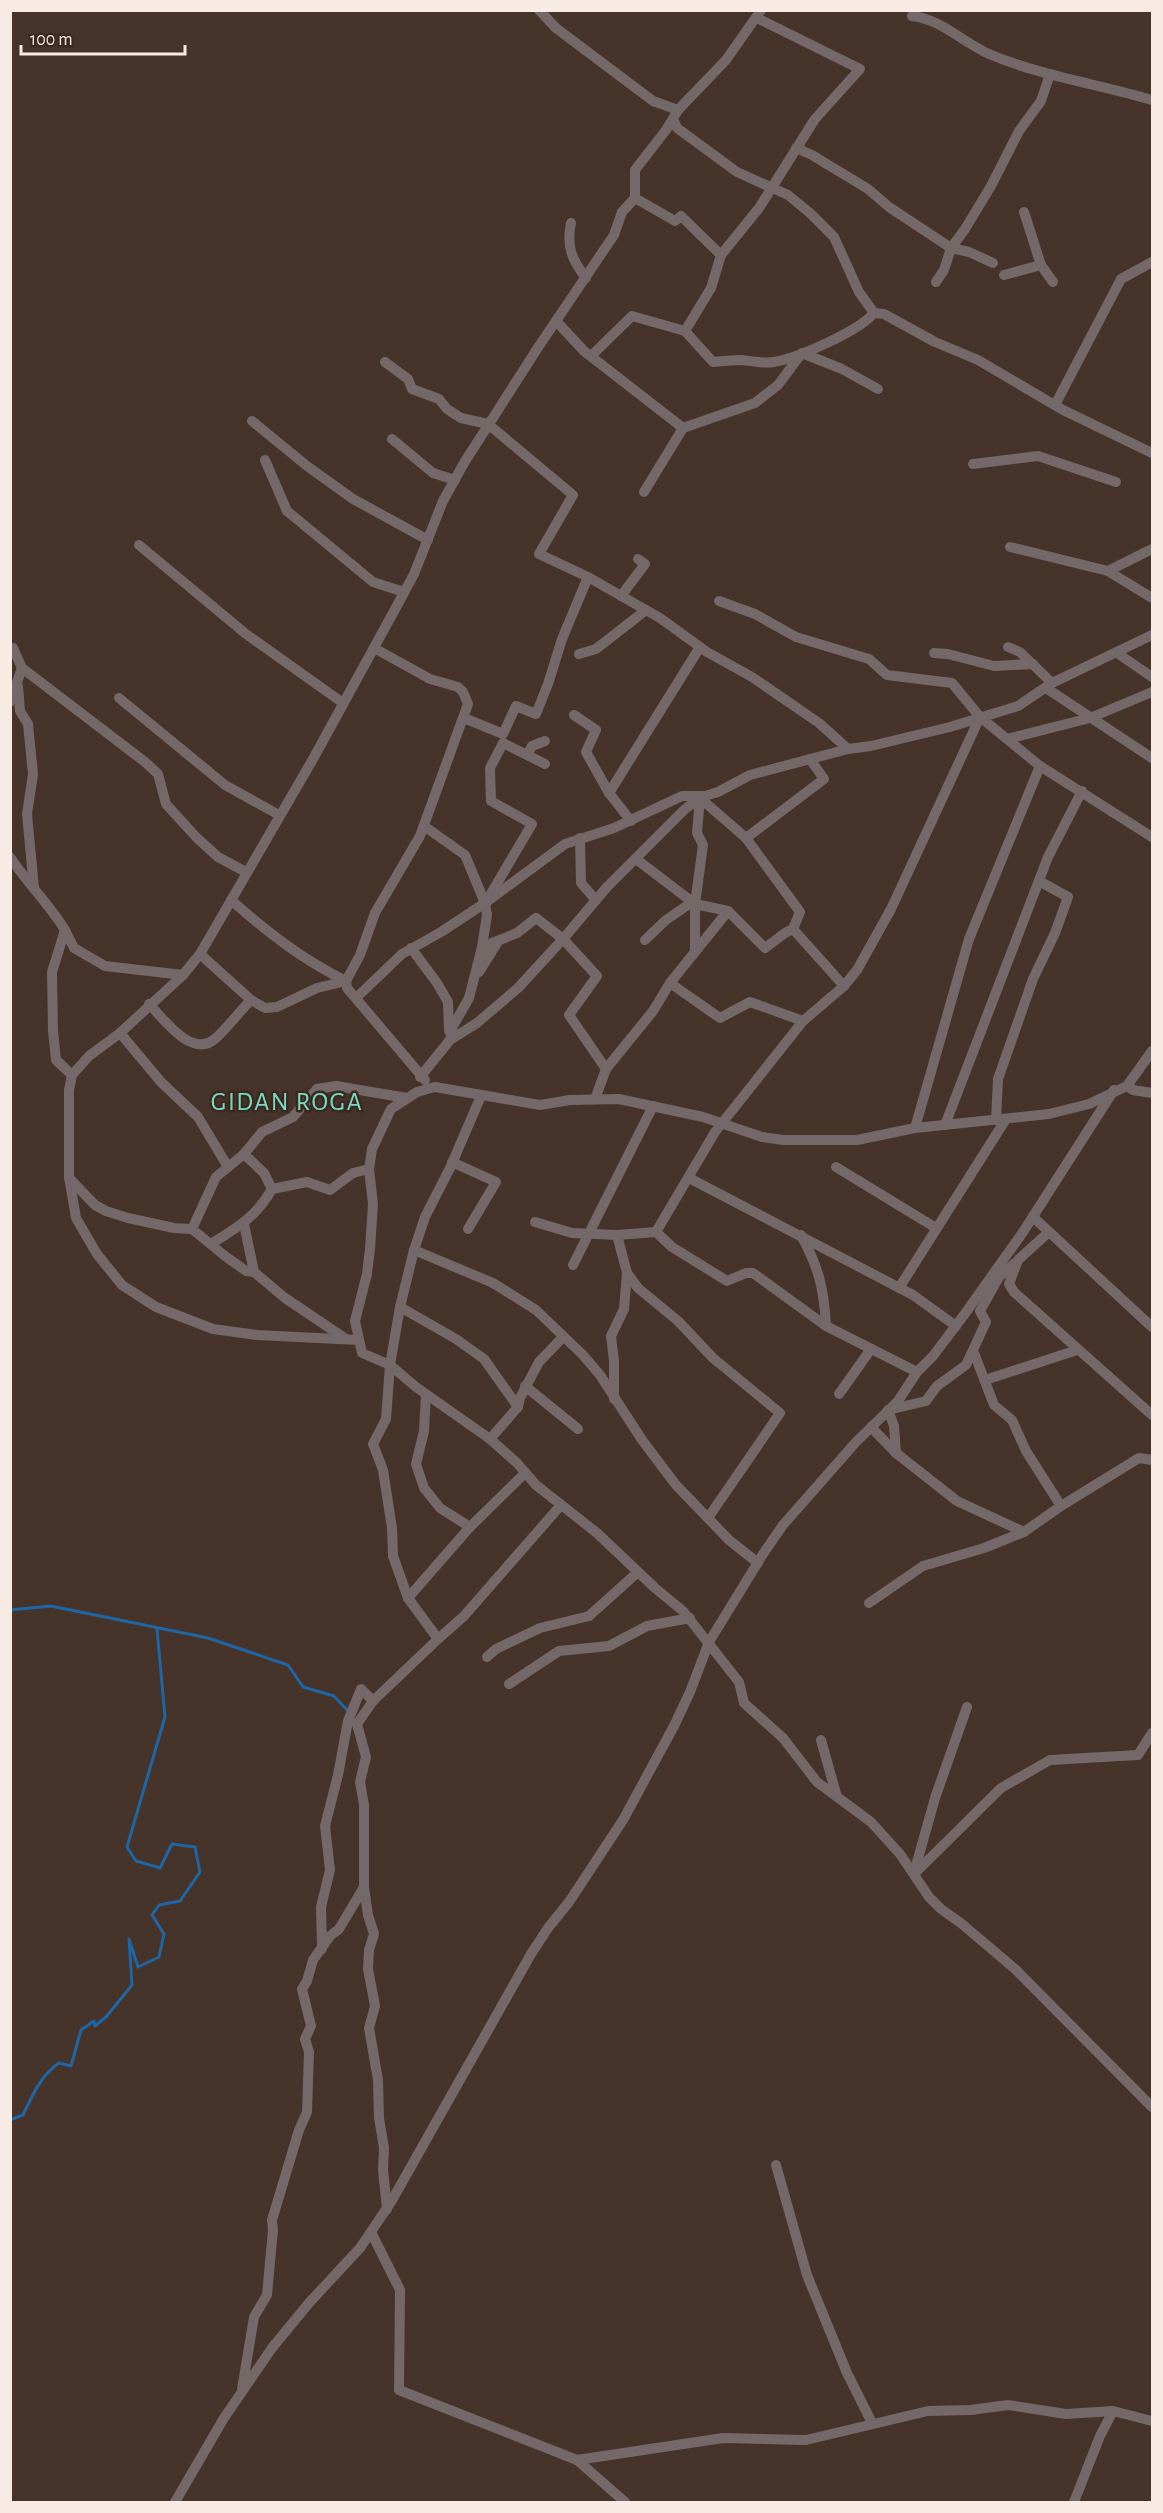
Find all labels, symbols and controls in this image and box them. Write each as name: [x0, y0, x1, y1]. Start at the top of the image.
scale bar: [21, 18, 184, 56]
text: 100 m: [30, 31, 73, 49]
district label: GIDAN ROGA: [211, 1089, 363, 1115]

